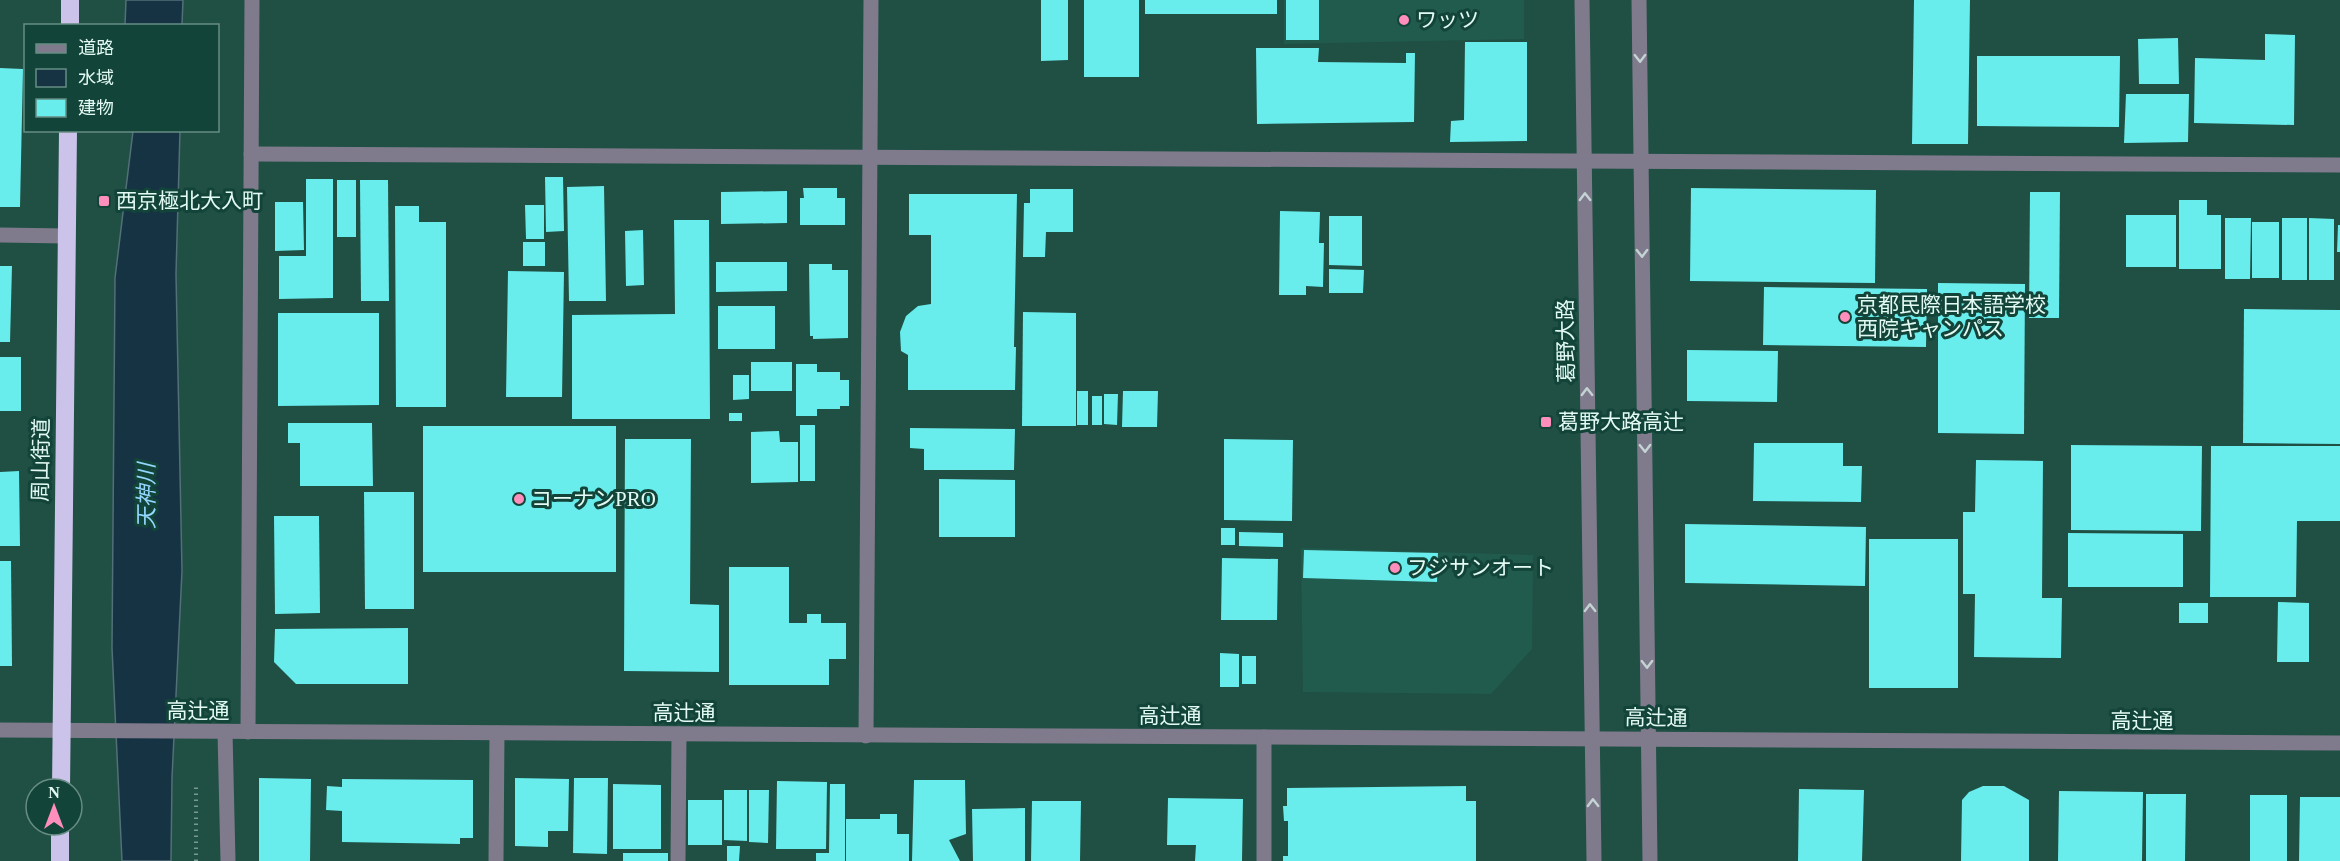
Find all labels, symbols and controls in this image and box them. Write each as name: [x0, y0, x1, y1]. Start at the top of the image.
place label: ワッツ: [1416, 8, 1479, 32]
marker: ワッツ: [1397, 13, 1411, 27]
legend: [24, 24, 219, 132]
text: 道路: [78, 38, 114, 58]
one-way arrow: [1634, 54, 1646, 63]
text: 水域: [78, 68, 114, 88]
text: 建物: [78, 98, 114, 118]
place label: 西京極北大入町: [116, 189, 263, 213]
one-way arrow: [1579, 192, 1591, 201]
marker: 西京極北大入町: [97, 194, 111, 208]
one-way arrow: [1636, 249, 1648, 258]
place label: 京都民際日本語学校 西院キャンパス: [1857, 293, 2046, 341]
street label: 葛野大路: [1553, 299, 1579, 383]
marker: 京都民際日本語学校 西院キャンパス: [1838, 310, 1852, 324]
one-way arrow: [1581, 387, 1593, 396]
place label: 葛野大路高辻: [1558, 410, 1684, 434]
marker: 葛野大路高辻: [1539, 415, 1553, 429]
street label: 周山街道: [28, 418, 54, 502]
one-way arrow: [1639, 444, 1651, 453]
water label: 天神川: [134, 461, 159, 529]
place label: コーナンPRO: [531, 487, 656, 511]
marker: コーナンPRO: [512, 492, 526, 506]
place label: フジサンオート: [1407, 556, 1554, 580]
marker: フジサンオート: [1388, 561, 1402, 575]
one-way arrow: [1584, 603, 1596, 612]
one-way arrow: [1641, 660, 1654, 669]
street label: 高辻通: [167, 699, 230, 723]
street label: 高辻通: [653, 701, 716, 725]
street label: 高辻通: [1139, 704, 1202, 728]
street label: 高辻通: [1624, 705, 1688, 731]
street label: 高辻通: [2111, 709, 2174, 733]
north arrow: [24, 777, 84, 837]
text: N: [48, 784, 60, 801]
one-way arrow: [1587, 798, 1599, 807]

